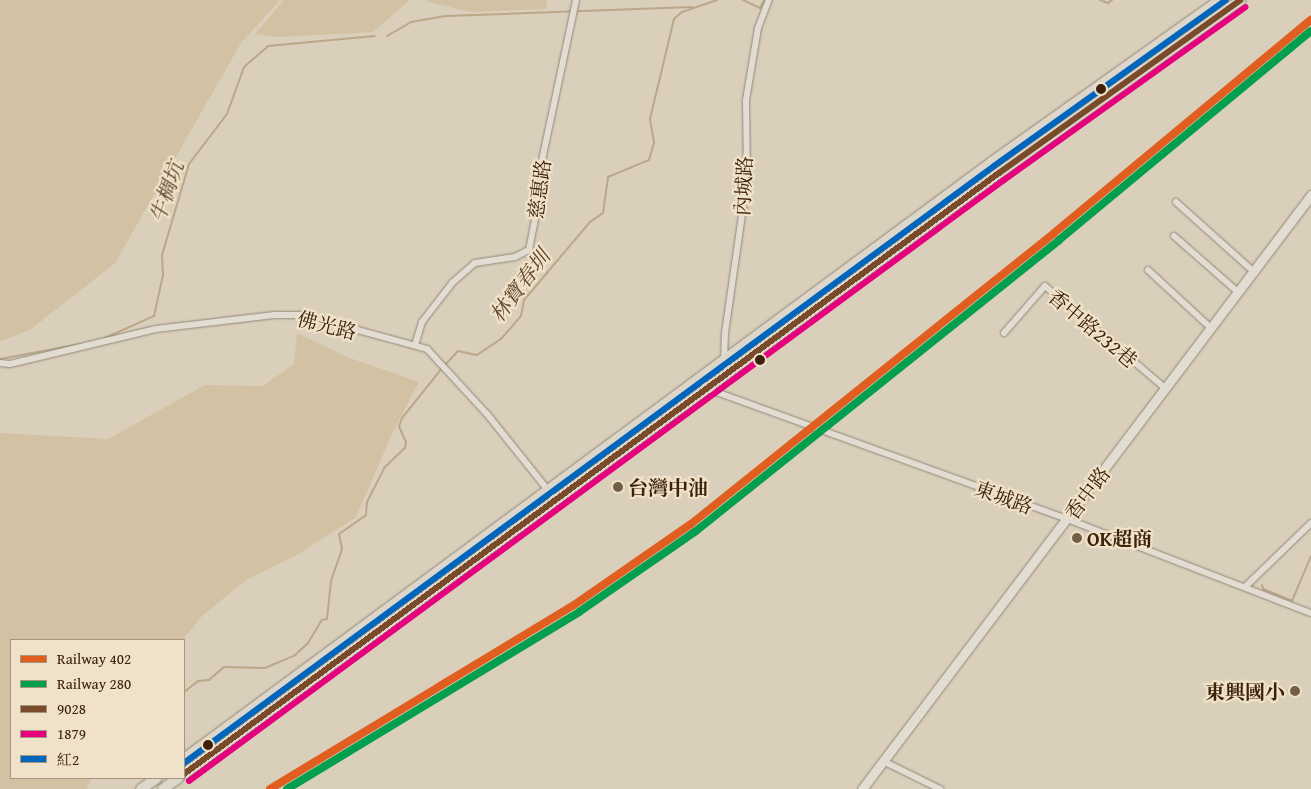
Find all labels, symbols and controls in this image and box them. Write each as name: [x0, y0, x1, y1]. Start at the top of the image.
unlabelled marker: [1096, 84, 1106, 94]
street label: 內城路: [729, 155, 757, 217]
water label: 牛椆坑: [145, 158, 189, 226]
street label: 慈惠路: [523, 158, 555, 220]
water label: 林寶春圳: [485, 245, 555, 327]
street label: 香中路232巷: [1044, 284, 1142, 372]
street label: 佛光路: [295, 306, 359, 344]
unlabelled marker: [755, 355, 765, 365]
street label: 香中路: [1059, 462, 1115, 524]
place label: 台灣中油: [628, 475, 708, 499]
street label: 東城路: [972, 475, 1036, 519]
marker: 台灣中油: [612, 481, 624, 493]
place label: OK超商: [1087, 526, 1152, 550]
marker: OK超商: [1071, 532, 1083, 544]
legend: [10, 639, 185, 779]
text: Railway 402: [57, 648, 131, 669]
text: Railway 280: [57, 673, 131, 694]
place label: 東興國小: [1205, 679, 1285, 703]
marker: 東興國小: [1289, 685, 1301, 697]
text: 9028: [57, 698, 86, 719]
text: 1879: [57, 723, 86, 744]
unlabelled marker: [203, 740, 213, 750]
text: 紅2: [57, 749, 79, 770]

